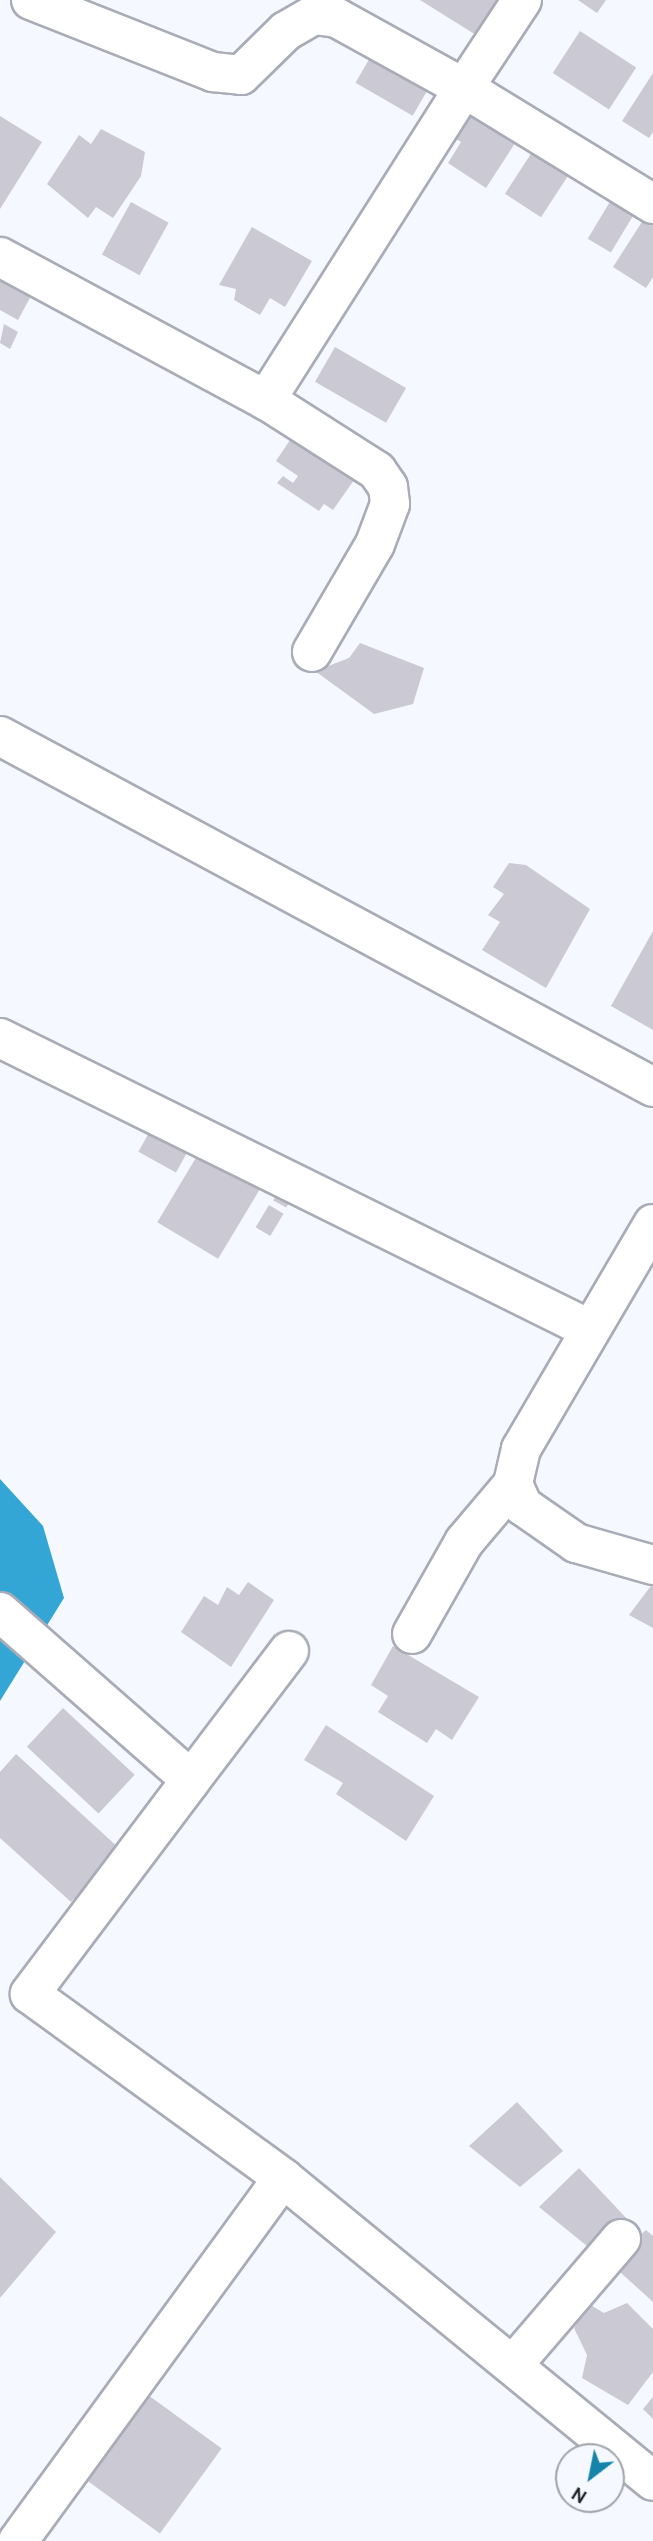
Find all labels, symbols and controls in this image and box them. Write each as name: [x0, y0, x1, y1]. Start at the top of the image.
north arrow: [555, 2443, 625, 2513]
text: N: [568, 2480, 592, 2508]

